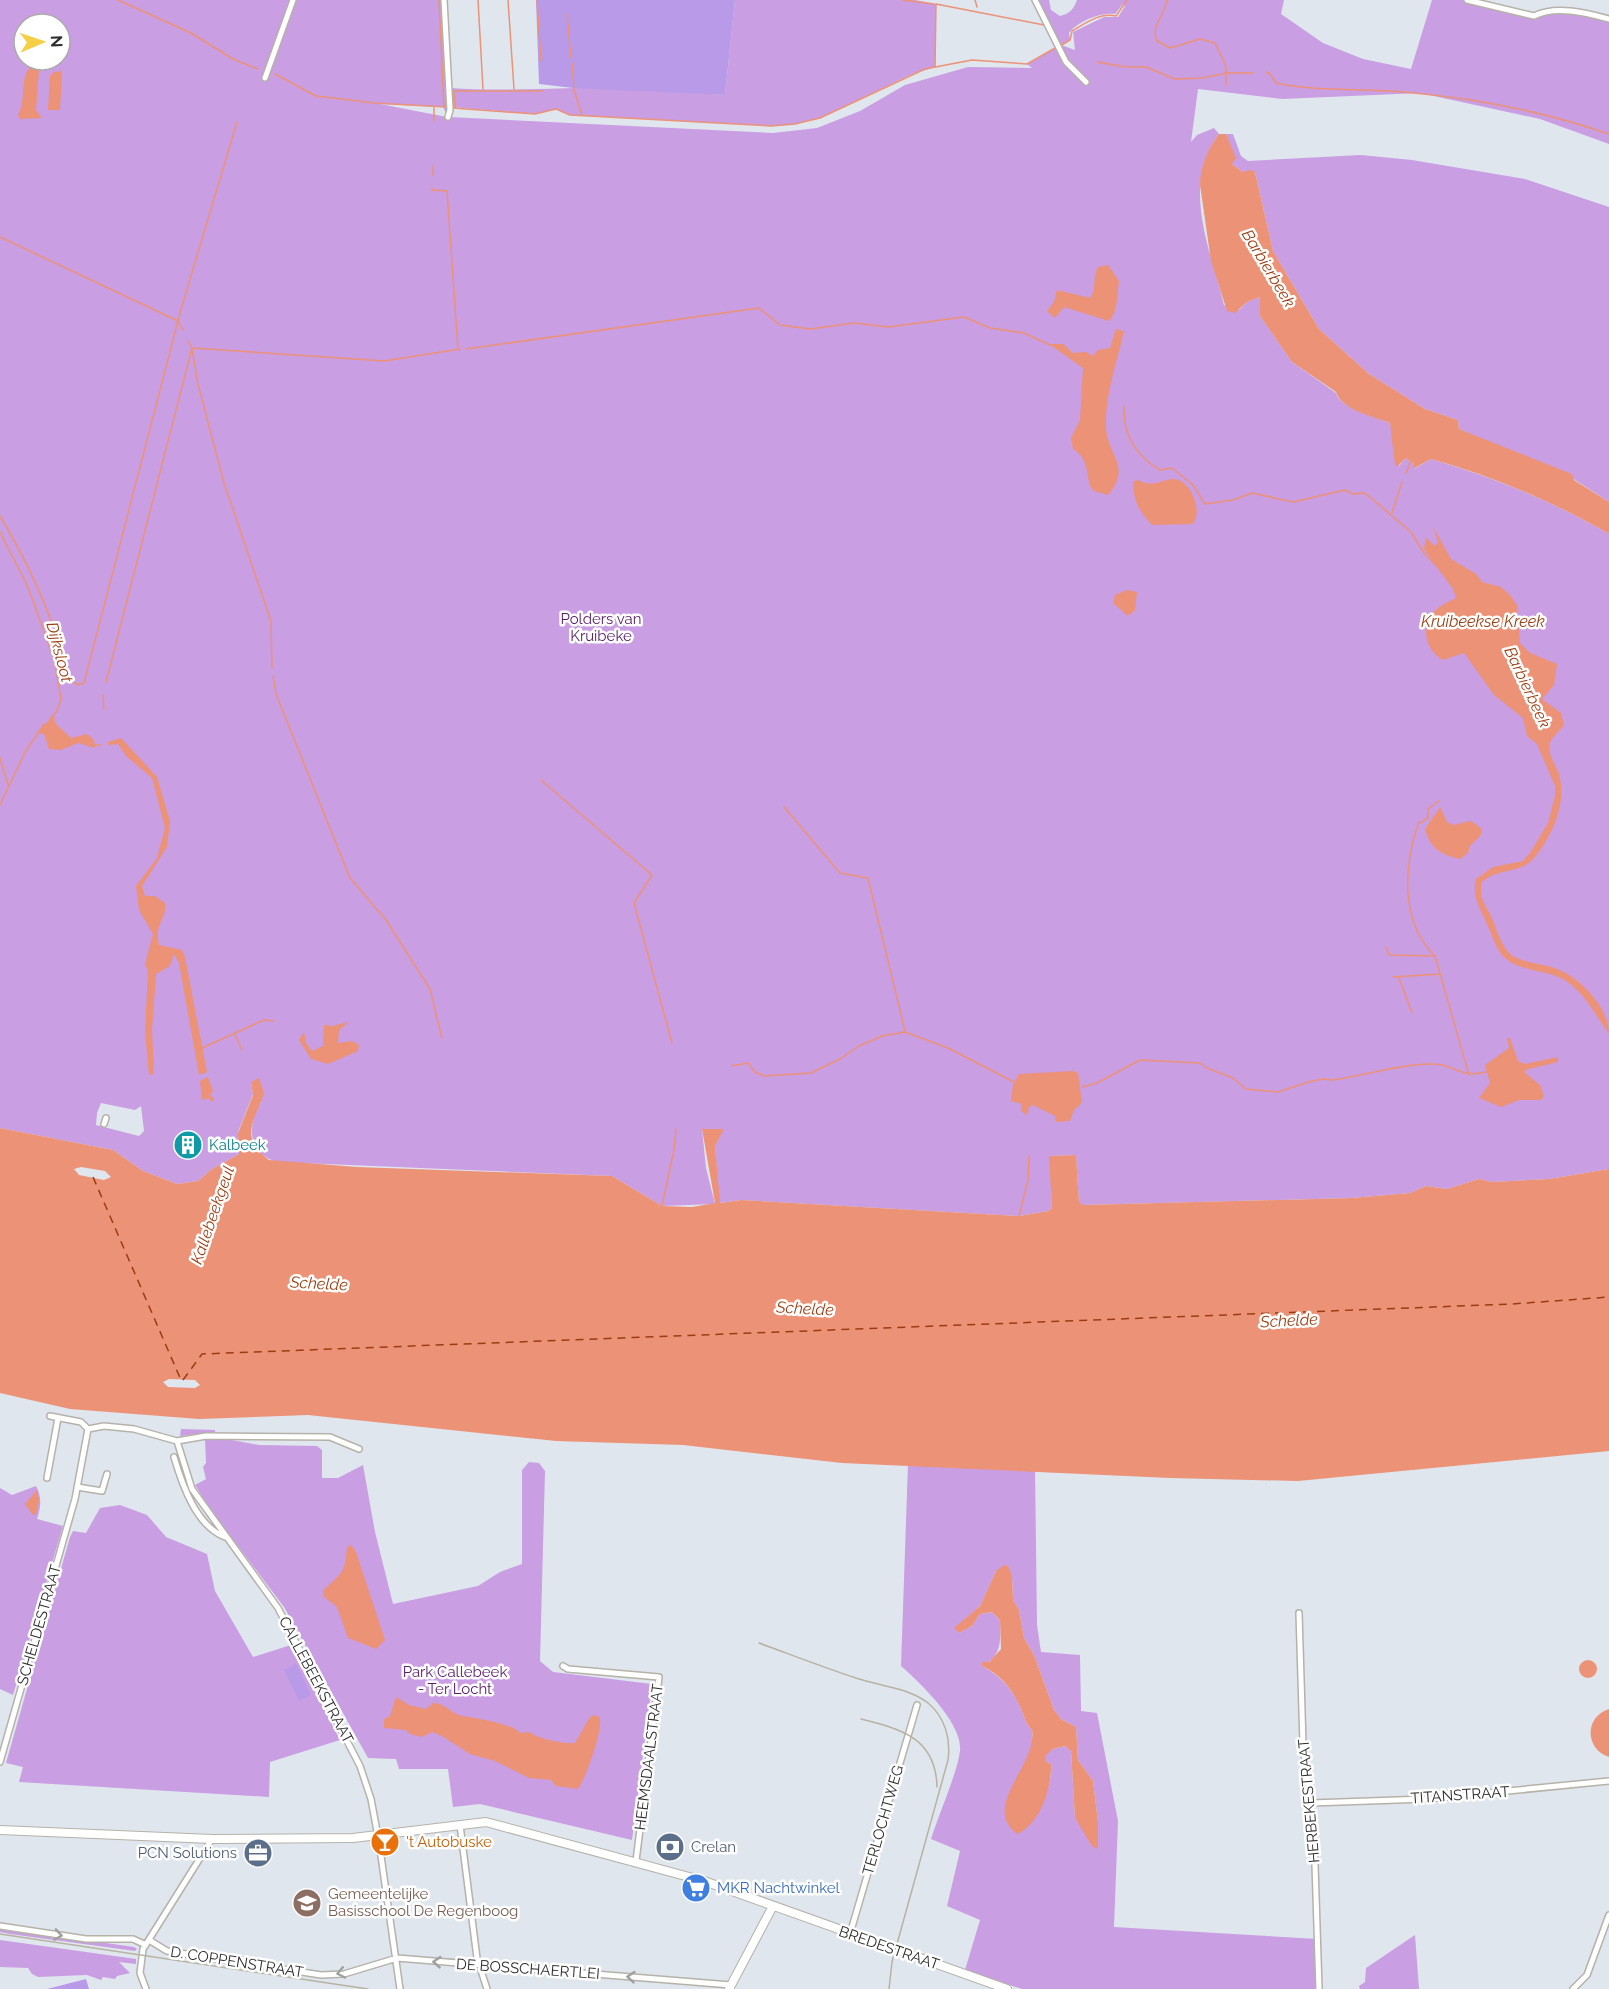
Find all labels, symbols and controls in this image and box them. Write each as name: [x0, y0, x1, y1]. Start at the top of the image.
north arrow: [12, 12, 72, 72]
text: N: [47, 35, 66, 48]
water label: Barbierbeek: [1238, 226, 1299, 311]
park label: Polders van Kruibeke: [561, 610, 641, 645]
water label: Kruibeekse Kreek: [1421, 612, 1545, 631]
water label: Dijksloot: [42, 620, 77, 685]
water label: Barbierbeek: [1500, 644, 1555, 731]
building icon: Kalbeek: [172, 1129, 204, 1161]
place label: Kalbeek: [209, 1136, 266, 1154]
water label: Kallebeekgeul: [187, 1164, 238, 1267]
water label: Schelde: [289, 1272, 349, 1295]
water label: Schelde: [775, 1297, 835, 1320]
water label: Schelde: [1259, 1309, 1319, 1332]
street label: SCHELDESTRAAT: [13, 1563, 65, 1687]
street label: CALLEBEEKSTRAAT: [275, 1613, 357, 1747]
park label: Park Callebeek - Ter Locht: [403, 1663, 507, 1698]
street label: HEEMSDAALSTRAAT: [631, 1683, 667, 1831]
street label: HERBEKESTRAAT: [1295, 1738, 1323, 1864]
street label: TERLOCHTWEG: [859, 1763, 907, 1877]
street label: TITANSTRAAT: [1410, 1783, 1510, 1807]
bar icon: 't Autobuske: [369, 1826, 401, 1858]
bank icon: Crelan: [654, 1831, 686, 1863]
place label: 't Autobuske: [406, 1833, 492, 1851]
office icon: PCN Solutions: [242, 1837, 274, 1869]
place label: Crelan: [691, 1838, 736, 1856]
place label: PCN Solutions: [138, 1844, 237, 1862]
supermarket icon: MKR Nachtwinkel: [680, 1872, 712, 1904]
place label: MKR Nachtwinkel: [717, 1879, 841, 1897]
place label: Gemeentelijke Basisschool De Regenboog: [328, 1885, 518, 1920]
school or university icon: Gemeentelijke Basisschool De Regenboog: [291, 1887, 323, 1919]
street label: BREDESTRAAT: [836, 1922, 942, 1974]
one-way arrow: [52, 1928, 62, 1941]
street label: D. COPPENSTRAAT: [169, 1943, 305, 1981]
one-way arrow: [433, 1955, 442, 1968]
street label: DE BOSSCHAERTLEI: [455, 1955, 601, 1983]
one-way arrow: [336, 1966, 346, 1979]
one-way arrow: [627, 1971, 636, 1984]

